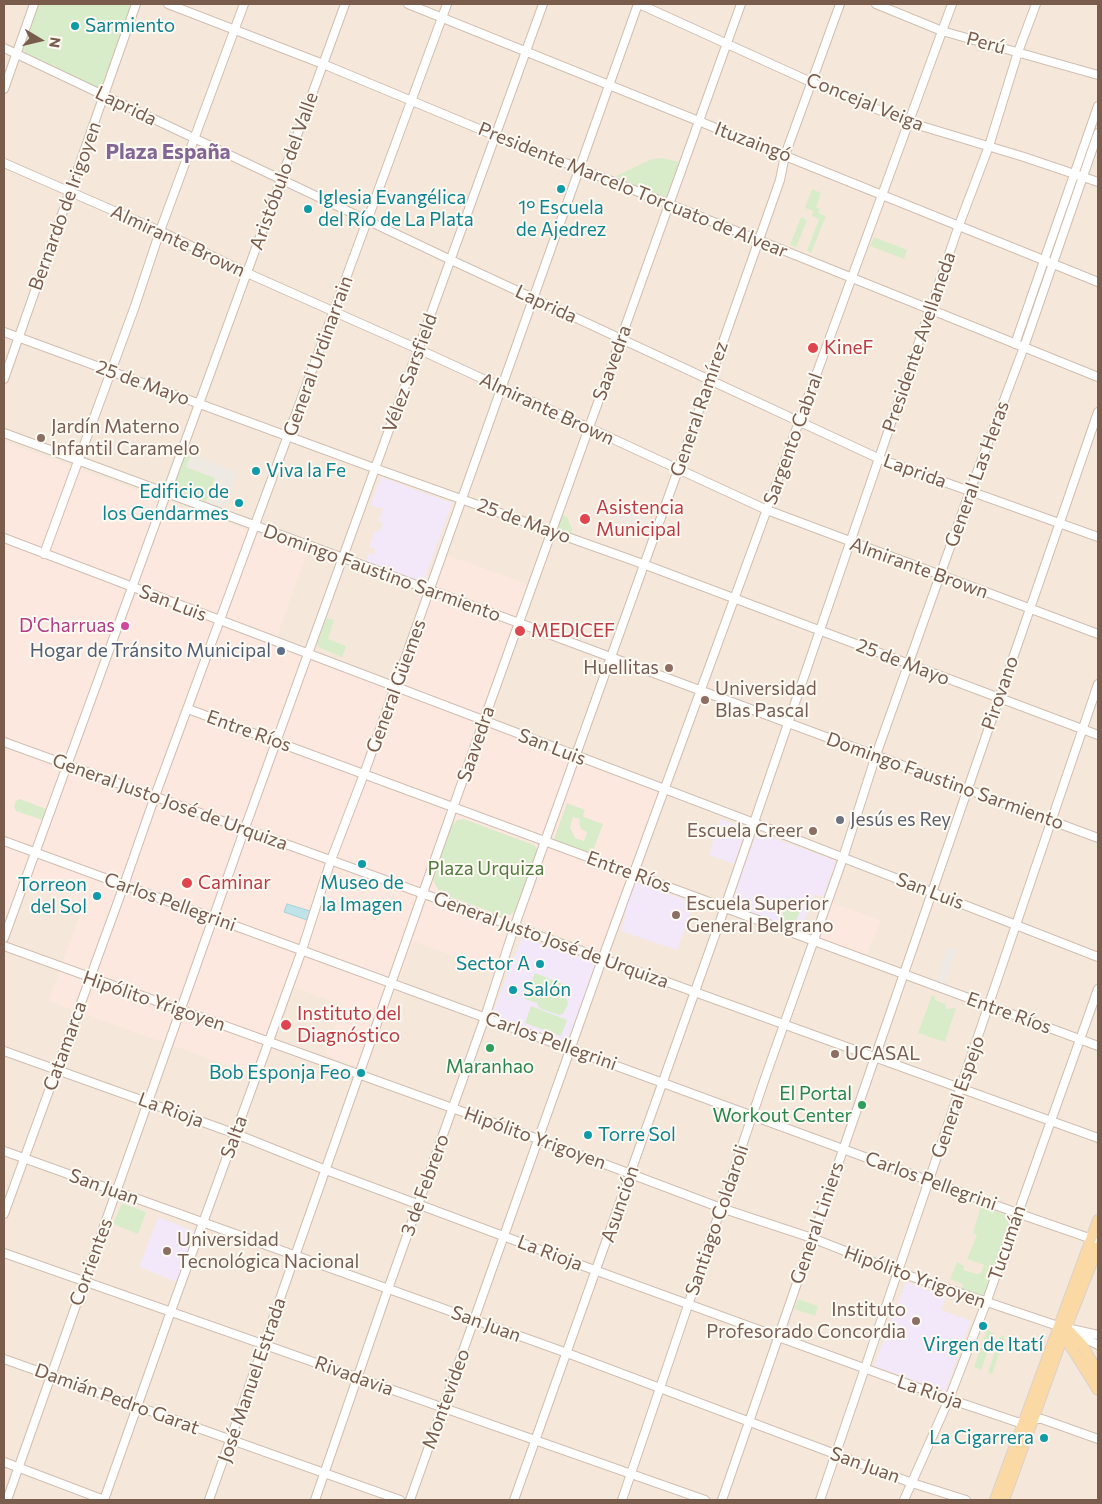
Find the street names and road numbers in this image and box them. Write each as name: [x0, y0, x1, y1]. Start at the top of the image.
street label: Perú: [964, 27, 1008, 59]
street label: Concejal Veiga: [803, 68, 927, 136]
street label: Laprida: [92, 81, 160, 131]
street label: Aristóbulo del Valle: [245, 89, 323, 253]
street label: Presidente Marcelo Torcuato de Alvear: [475, 117, 791, 263]
street label: Ituzaingó: [711, 117, 795, 167]
street label: Bernardo de Irigoyen: [24, 119, 106, 293]
street label: Almirante Brown: [107, 200, 249, 282]
street label: Presidente Avellaneda: [877, 249, 961, 435]
street label: General Urdinarrain: [278, 273, 358, 439]
street label: Laprida: [512, 280, 580, 328]
street label: Vélez Sarsfield: [378, 310, 442, 436]
street label: Saavedra: [588, 322, 636, 404]
street label: General Ramírez: [665, 338, 733, 480]
street label: 25 de Mayo: [93, 355, 193, 411]
street label: Almirante Brown: [476, 368, 618, 450]
street label: Sargento Cabral: [759, 370, 827, 508]
street label: General Las Heras: [940, 398, 1014, 550]
street label: Laprida: [880, 449, 950, 493]
street label: 25 de Mayo: [474, 493, 574, 549]
street label: Domingo Faustino Sarmiento: [260, 519, 504, 627]
street label: Almirante Brown: [847, 532, 991, 604]
street label: San Luis: [136, 580, 210, 626]
street label: General Güemes: [361, 616, 431, 756]
street label: 25 de Mayo: [853, 634, 953, 690]
street label: Pirovano: [977, 653, 1023, 733]
street label: Saavedra: [452, 703, 500, 785]
street label: Entre Ríos: [204, 705, 294, 757]
street label: San Luis: [515, 724, 589, 770]
street label: Domingo Faustino Sarmiento: [823, 727, 1067, 835]
street label: General Justo José de Urquiza: [49, 749, 291, 855]
street label: Entre Ríos: [584, 846, 674, 898]
street label: Carlos Pellegrini: [101, 868, 239, 936]
street label: San Luis: [893, 868, 967, 914]
street label: General Justo José de Urquiza: [430, 887, 672, 993]
street label: Hipólito Yrigoyen: [80, 966, 228, 1036]
street label: Entre Ríos: [964, 987, 1054, 1039]
street label: Catamarca: [38, 998, 92, 1094]
street label: Carlos Pellegrini: [482, 1007, 620, 1075]
street label: General Espejo: [926, 1033, 990, 1161]
street label: La Rioja: [135, 1088, 207, 1132]
street label: Hipólito Yrigoyen: [461, 1102, 609, 1174]
street label: Salta: [216, 1113, 252, 1161]
street label: 3 de Febrero: [396, 1131, 454, 1239]
street label: Santiago Coldaroli: [680, 1142, 754, 1298]
street label: Carlos Pellegrini: [862, 1147, 1000, 1215]
street label: General Liniers: [785, 1159, 849, 1287]
street label: Asunción: [596, 1163, 644, 1245]
street label: San Juan: [66, 1164, 142, 1210]
street label: Tucumán: [983, 1202, 1031, 1284]
street label: Corrientes: [65, 1215, 117, 1309]
street label: La Rioja: [514, 1230, 586, 1276]
street label: Hipólito Yrigoyen: [841, 1241, 989, 1313]
street label: José Manuel Estrada: [213, 1295, 291, 1465]
street label: San Juan: [448, 1301, 524, 1347]
street label: Montevideo: [417, 1346, 475, 1452]
street label: Rivadavia: [311, 1351, 397, 1401]
street label: Damián Pedro Garat: [32, 1359, 202, 1439]
street label: La Rioja: [894, 1370, 966, 1414]
street label: San Juan: [827, 1442, 903, 1488]

